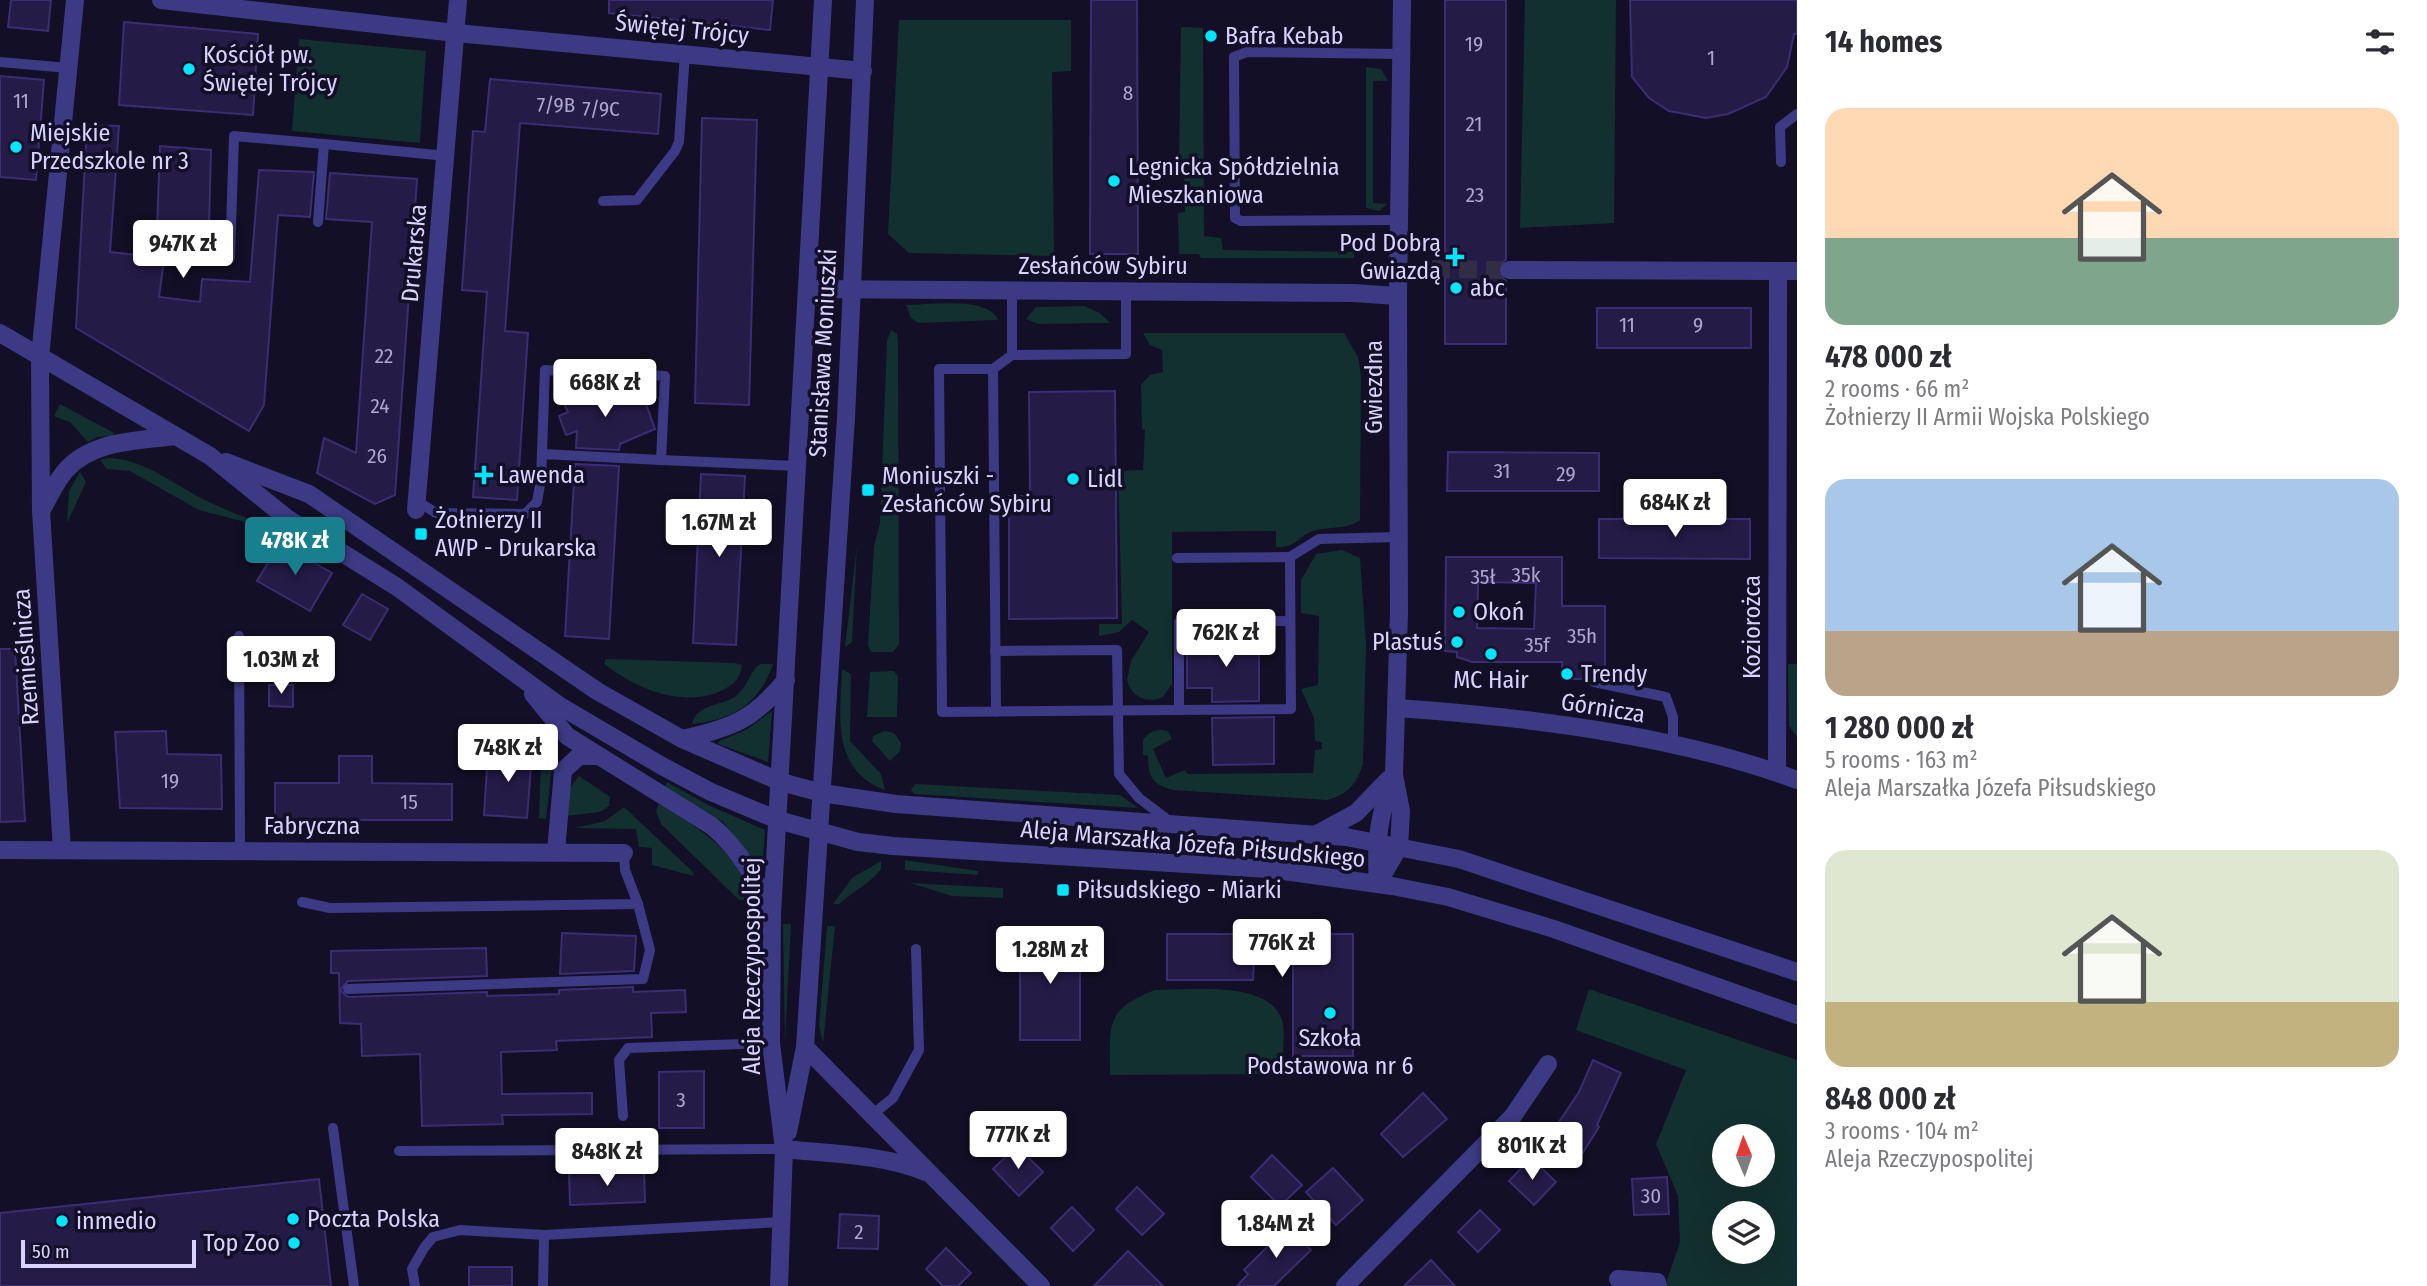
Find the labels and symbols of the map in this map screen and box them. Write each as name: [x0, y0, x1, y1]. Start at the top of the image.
street label: Świętej Trójcy: [614, 8, 751, 50]
place label: Bafra Kebab: [1225, 22, 1344, 50]
marker: Bafra Kebab: [1203, 28, 1219, 44]
house number: 19: [1465, 31, 1483, 57]
place label: Kościół pw. Świętej Trójcy: [203, 41, 338, 97]
house number: 1: [1707, 45, 1715, 71]
marker: Kościół pw. Świętej Trójcy: [181, 61, 197, 77]
house number: 8: [1123, 80, 1133, 106]
house number: 11: [13, 88, 29, 114]
house number: 7/9B: [537, 92, 575, 118]
house number: 7/9C: [582, 96, 620, 122]
house number: 21: [1466, 111, 1483, 137]
place label: Miejskie Przedszkole nr 3: [30, 119, 189, 175]
marker: Miejskie Przedszkole nr 3: [8, 139, 24, 155]
place label: Legnicka Spółdzielnia Mieszkaniowa: [1128, 153, 1340, 209]
marker: Legnicka Spółdzielnia Mieszkaniowa: [1106, 173, 1122, 189]
house number: 23: [1466, 182, 1484, 208]
street label: Drukarska: [396, 203, 432, 303]
pin: 947K zł: [118, 220, 248, 280]
place label: Pod Dobrą Gwiazdą: [1339, 229, 1441, 285]
street label: Stanisława Moniuszki: [804, 248, 842, 458]
marker: Pod Dobrą Gwiazdą: [1447, 249, 1463, 265]
street label: Zesłańców Sybiru: [1018, 252, 1188, 280]
place label: abc: [1470, 274, 1505, 302]
marker: abc: [1448, 280, 1464, 296]
house number: 11: [1619, 312, 1635, 338]
house number: 9: [1693, 312, 1703, 338]
street label: Gwiezdna: [1360, 340, 1388, 434]
house number: 22: [375, 343, 393, 369]
pin: 668K zł: [540, 360, 670, 419]
house number: 24: [370, 393, 390, 419]
house number: 26: [367, 443, 387, 469]
house number: 31: [1493, 458, 1511, 484]
place label: Lawenda: [498, 461, 585, 489]
house number: 29: [1556, 461, 1576, 487]
place label: Moniuszki - Zesłańców Sybiru: [882, 462, 1052, 518]
place label: Lidl: [1087, 465, 1123, 493]
marker: Lawenda: [476, 467, 492, 483]
marker: Lidl: [1065, 471, 1081, 487]
pin: 684K zł: [1610, 480, 1740, 539]
marker: Moniuszki - Zesłańców Sybiru: [860, 482, 876, 498]
pin: 1.67M zł: [647, 500, 791, 559]
place label: Żołnierzy II AWP - Drukarska: [435, 506, 597, 562]
pin: 478K zł: [230, 518, 360, 577]
marker: Żołnierzy II AWP - Drukarska: [413, 526, 429, 542]
house number: 35k: [1512, 562, 1541, 588]
house number: 35ł: [1470, 564, 1496, 590]
street label: Koziorożca: [1738, 575, 1766, 679]
street label: Rzemieślnicza: [7, 588, 45, 726]
place label: Okoń: [1473, 598, 1524, 626]
marker: Okoń: [1451, 604, 1467, 620]
pin: 762K zł: [1161, 610, 1291, 669]
house number: 35h: [1567, 623, 1597, 649]
place label: Plastuś: [1372, 628, 1443, 656]
house number: 35f: [1524, 632, 1551, 658]
marker: Plastuś: [1449, 634, 1465, 650]
pin: 1.03M zł: [209, 636, 353, 696]
marker: MC Hair: [1483, 646, 1499, 662]
place label: Trendy: [1581, 660, 1647, 688]
place label: MC Hair: [1453, 666, 1529, 694]
marker: Trendy: [1559, 666, 1575, 682]
street label: Górnicza: [1559, 688, 1647, 728]
pin: 748K zł: [443, 724, 573, 784]
house number: 19: [161, 768, 179, 794]
house number: 15: [400, 789, 418, 815]
street label: Fabryczna: [264, 812, 360, 840]
street label: Aleja Marszałka Józefa Piłsudskiego: [1020, 815, 1366, 873]
street label: Aleja Rzeczypospolitej: [738, 857, 766, 1075]
place label: Piłsudskiego - Miarki: [1077, 876, 1282, 904]
marker: Piłsudskiego - Miarki: [1055, 882, 1071, 898]
pin: 776K zł: [1217, 920, 1347, 979]
pin: 1.28M zł: [978, 926, 1122, 986]
marker: Szkoła Podstawowa nr 6: [1322, 1005, 1338, 1021]
place label: Szkoła Podstawowa nr 6: [1247, 1024, 1413, 1080]
house number: 3: [676, 1087, 686, 1113]
pin: 777K zł: [953, 1112, 1083, 1171]
pin: 801K zł: [1467, 1122, 1597, 1182]
north arrow: [1712, 1124, 1774, 1186]
pin: 848K zł: [542, 1128, 672, 1188]
house number: 30: [1641, 1183, 1661, 1209]
pin: 1.84M zł: [1204, 1200, 1348, 1260]
place label: Poczta Polska: [307, 1205, 440, 1233]
place label: inmedio: [76, 1207, 157, 1235]
marker: Poczta Polska: [285, 1211, 301, 1227]
marker: inmedio: [54, 1213, 70, 1229]
house number: 2: [854, 1219, 864, 1245]
place label: Top Zoo: [203, 1229, 280, 1257]
marker: Top Zoo: [286, 1235, 302, 1251]
scale bar: [21, 1237, 196, 1269]

